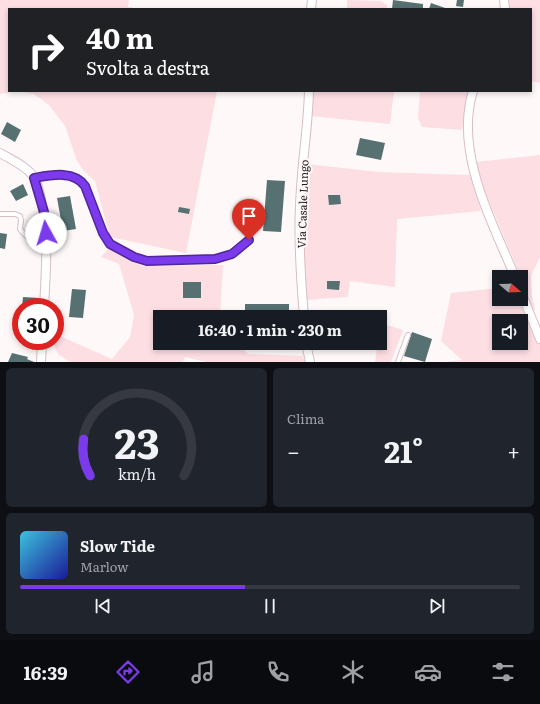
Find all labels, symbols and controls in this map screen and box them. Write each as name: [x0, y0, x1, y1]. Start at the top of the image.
text: 40 m: [86, 16, 154, 58]
icon: right: [20, 24, 72, 76]
text: Svolta a destra: [86, 54, 209, 81]
street label: Via Casale Lungo: [292, 159, 312, 249]
pin: [232, 199, 266, 240]
icon: arrive: [238, 205, 260, 227]
position arrow: [25, 212, 67, 254]
north arrow: [492, 270, 528, 306]
map controls: [492, 270, 528, 350]
speed limit sign: 30: [12, 298, 64, 350]
button: sound: [492, 314, 528, 350]
text: 16:40 · 1 min · 230 m: [198, 318, 342, 341]
text: 23: [114, 409, 159, 471]
text: Clima: [287, 409, 324, 428]
text: 21°: [384, 428, 423, 472]
text: −: [287, 434, 300, 467]
text: +: [507, 434, 520, 467]
text: km/h: [117, 462, 156, 483]
text: Slow Tide: [80, 534, 155, 557]
text: Marlow: [80, 557, 128, 576]
icon: previous: [92, 595, 114, 617]
icon: pause: [259, 595, 281, 617]
icon: next: [426, 595, 448, 617]
icon: directions: [114, 658, 142, 686]
icon: music: [189, 658, 217, 686]
icon: phone: [264, 658, 292, 686]
icon: climate: [339, 658, 367, 686]
icon: car: [414, 658, 442, 686]
icon: filters: [489, 658, 517, 686]
text: 16:39: [23, 659, 68, 686]

